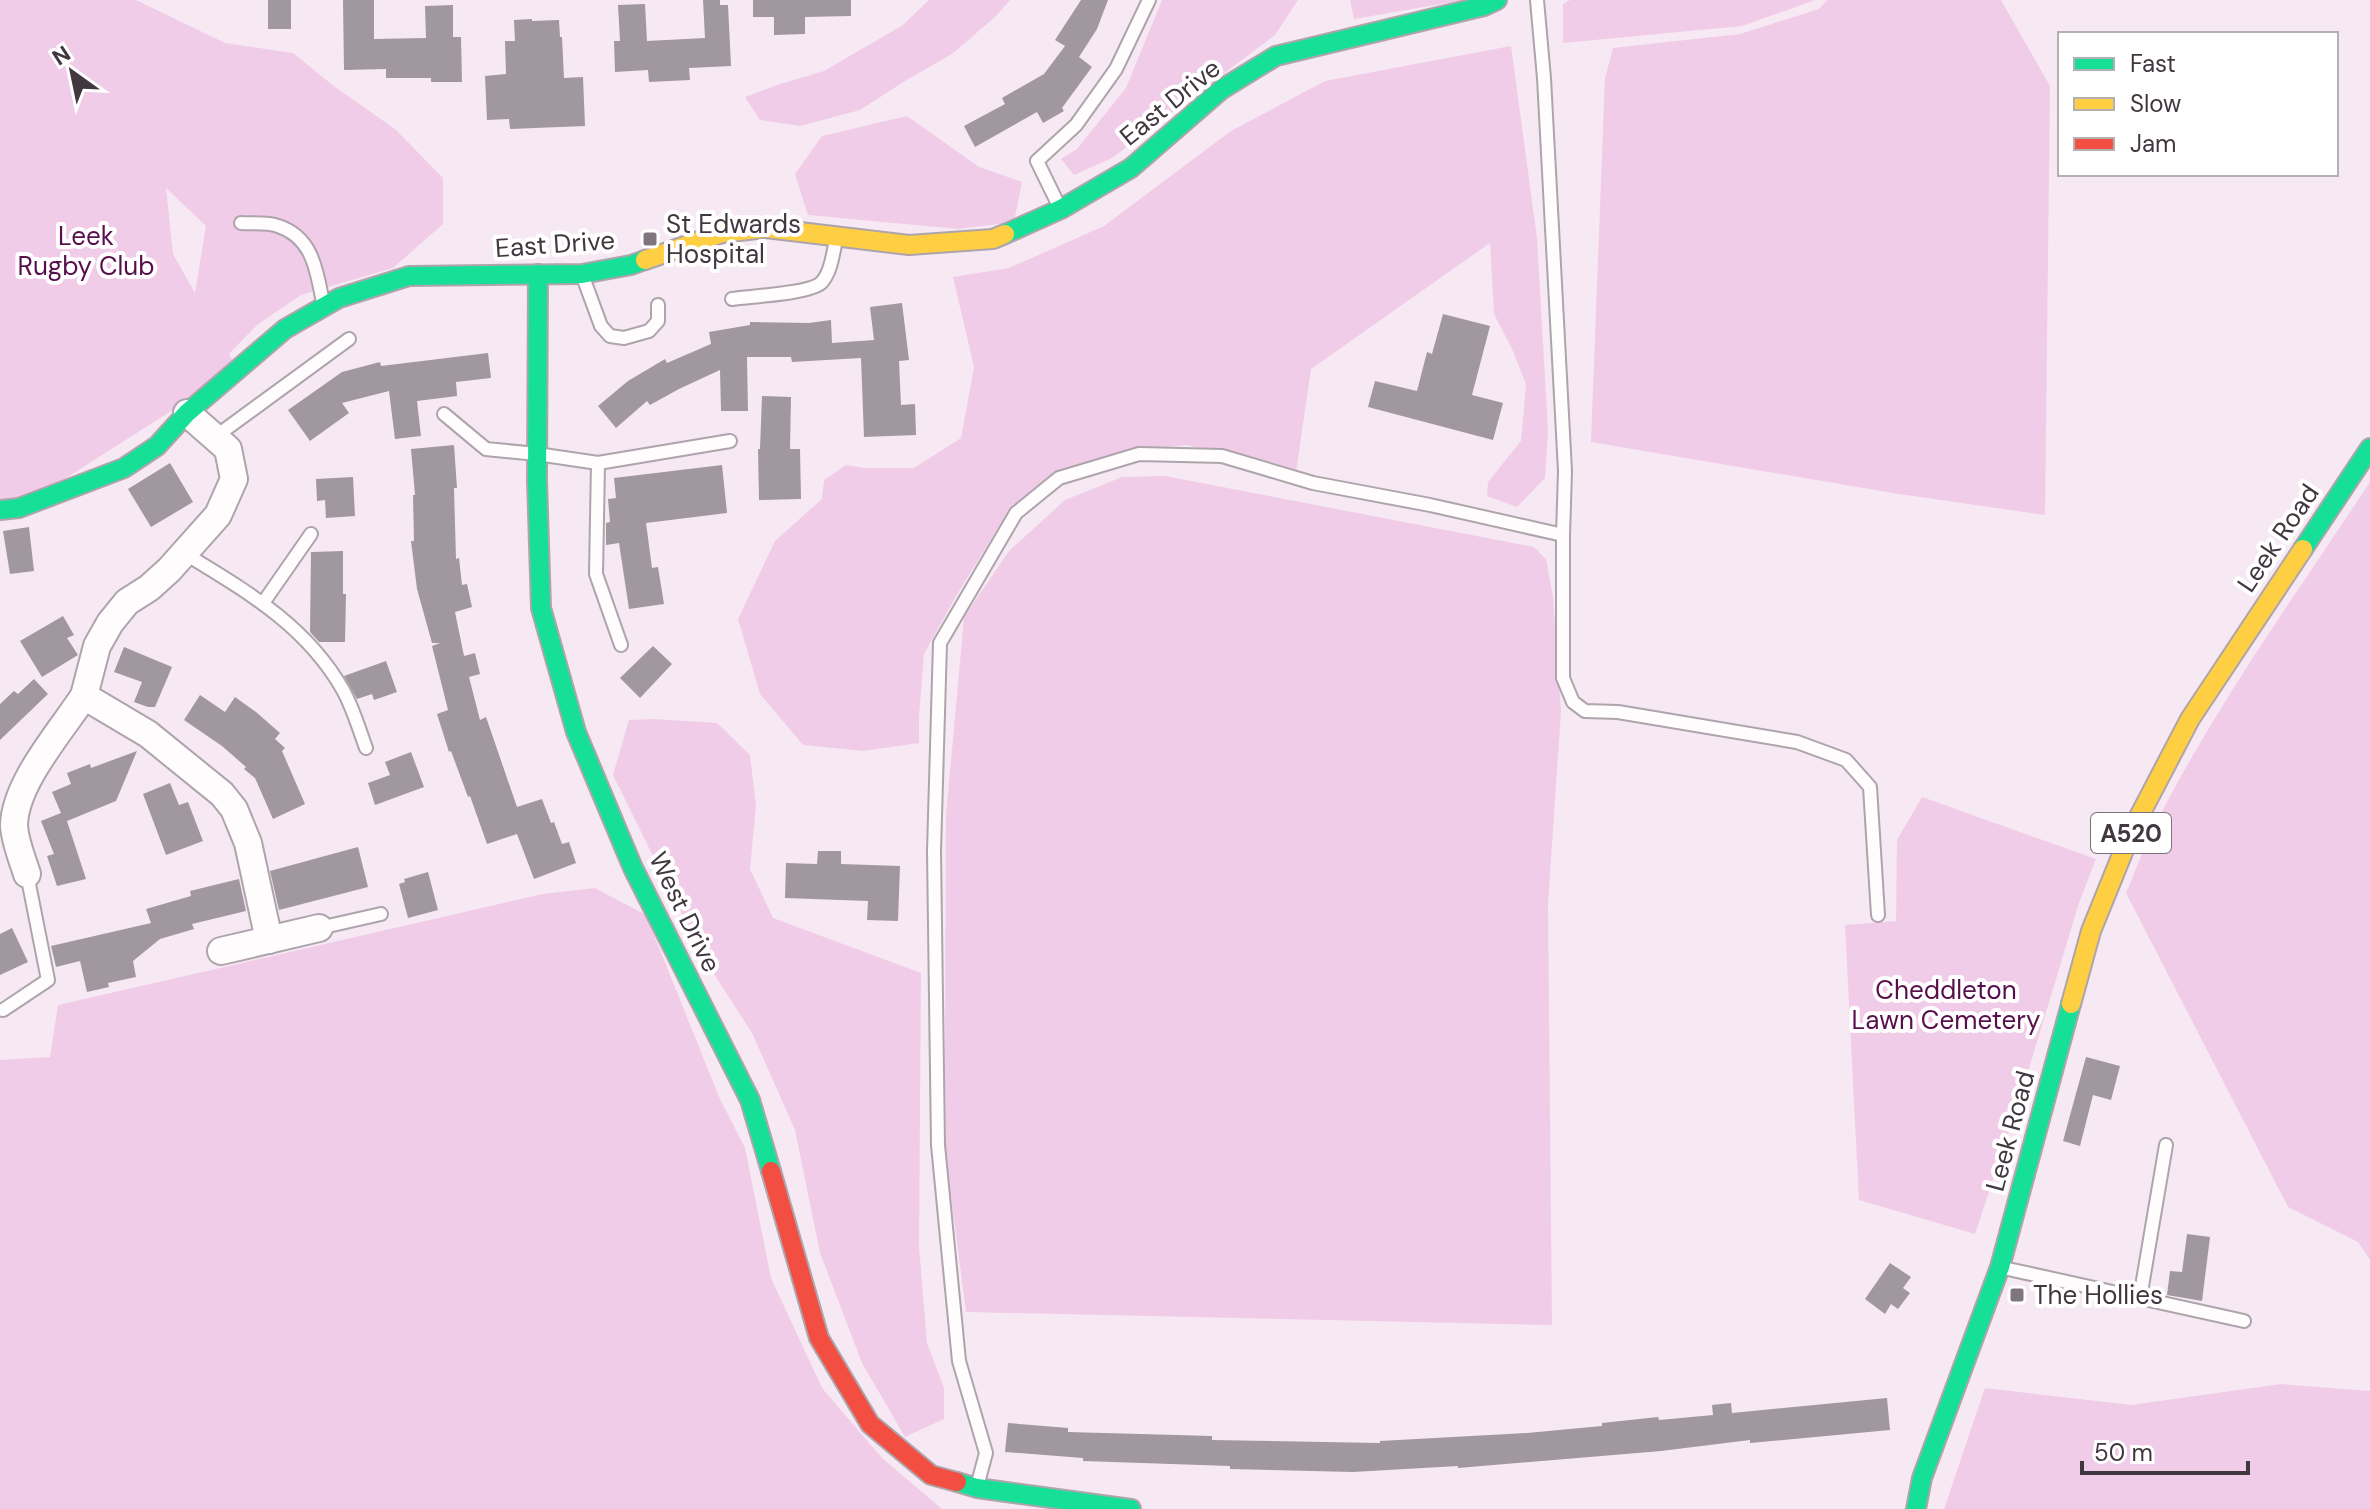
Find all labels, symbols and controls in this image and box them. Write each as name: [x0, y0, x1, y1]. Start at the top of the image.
north arrow: [32, 32, 112, 112]
legend: [2058, 32, 2338, 176]
text: N: [47, 39, 76, 72]
text: Fast: [2130, 48, 2176, 79]
street label: East Drive: [1113, 51, 1227, 153]
text: Slow: [2130, 88, 2181, 119]
text: Jam: [2130, 128, 2176, 159]
place label: St Edwards Hospital: [666, 207, 801, 271]
park label: Leek Rugby Club: [17, 219, 155, 283]
street label: East Drive: [494, 223, 616, 265]
marker: St Edwards Hospital: [641, 230, 659, 248]
street label: Leek Road: [2229, 477, 2327, 599]
road number: A520: [2091, 813, 2171, 853]
street label: West Drive: [641, 846, 729, 978]
park label: Cheddleton Lawn Cemetery: [1852, 973, 2040, 1037]
street label: Leek Road: [1978, 1067, 2042, 1195]
place label: The Hollies: [2033, 1278, 2163, 1312]
marker: The Hollies: [2008, 1286, 2026, 1304]
scale bar: [2082, 1425, 2248, 1475]
text: 50 m: [2094, 1437, 2153, 1468]

